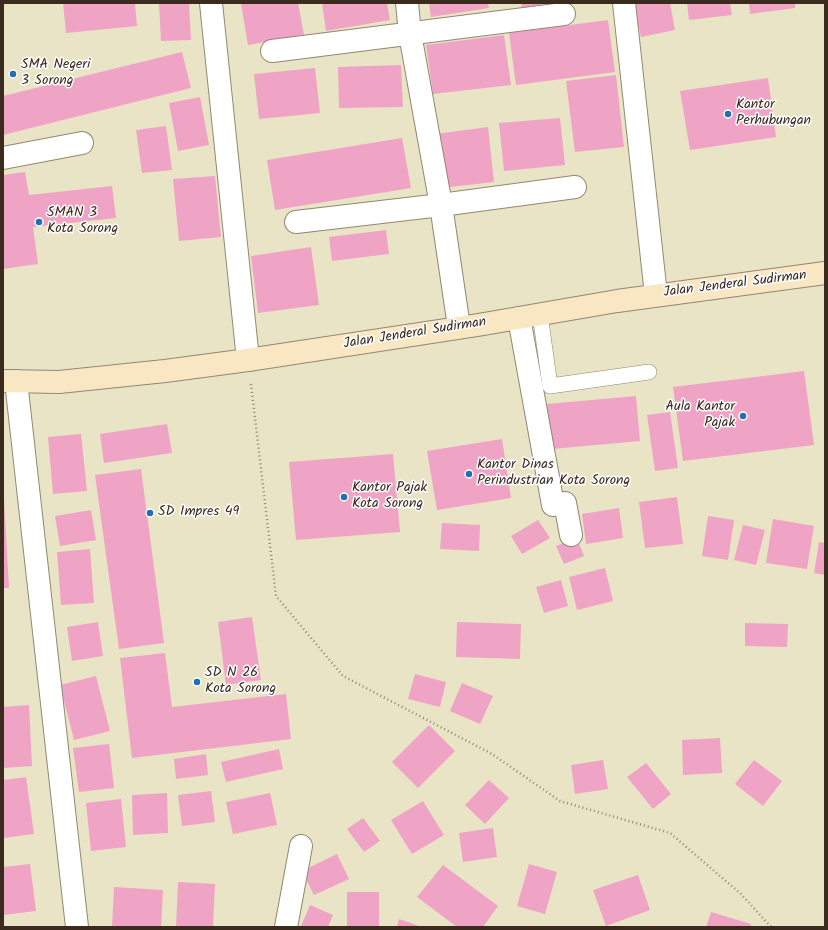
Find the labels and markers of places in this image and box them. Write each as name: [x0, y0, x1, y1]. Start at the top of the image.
place label: SMA Negeri 3 Sorong: [21, 58, 90, 90]
marker: SMA Negeri 3 Sorong: [8, 69, 18, 79]
place label: Kantor Perhubungan: [736, 98, 811, 130]
marker: Kantor Perhubungan: [723, 109, 733, 119]
place label: SMAN 3 Kota Sorong: [47, 206, 118, 238]
marker: SMAN 3 Kota Sorong: [34, 217, 44, 227]
place label: Aula Kantor Pajak: [665, 400, 735, 432]
marker: Aula Kantor Pajak: [738, 411, 748, 421]
place label: Kantor Dinas Perindustrian Kota Sorong: [477, 458, 630, 490]
marker: Kantor Dinas Perindustrian Kota Sorong: [464, 469, 474, 479]
place label: Kantor Pajak Kota Sorong: [352, 481, 427, 514]
marker: Kantor Pajak Kota Sorong: [339, 492, 349, 502]
place label: SD Impres 49: [158, 505, 239, 521]
marker: SD Impres 49: [145, 508, 155, 518]
place label: SD N 26 Kota Sorong: [205, 666, 276, 698]
marker: SD N 26 Kota Sorong: [192, 677, 202, 687]

